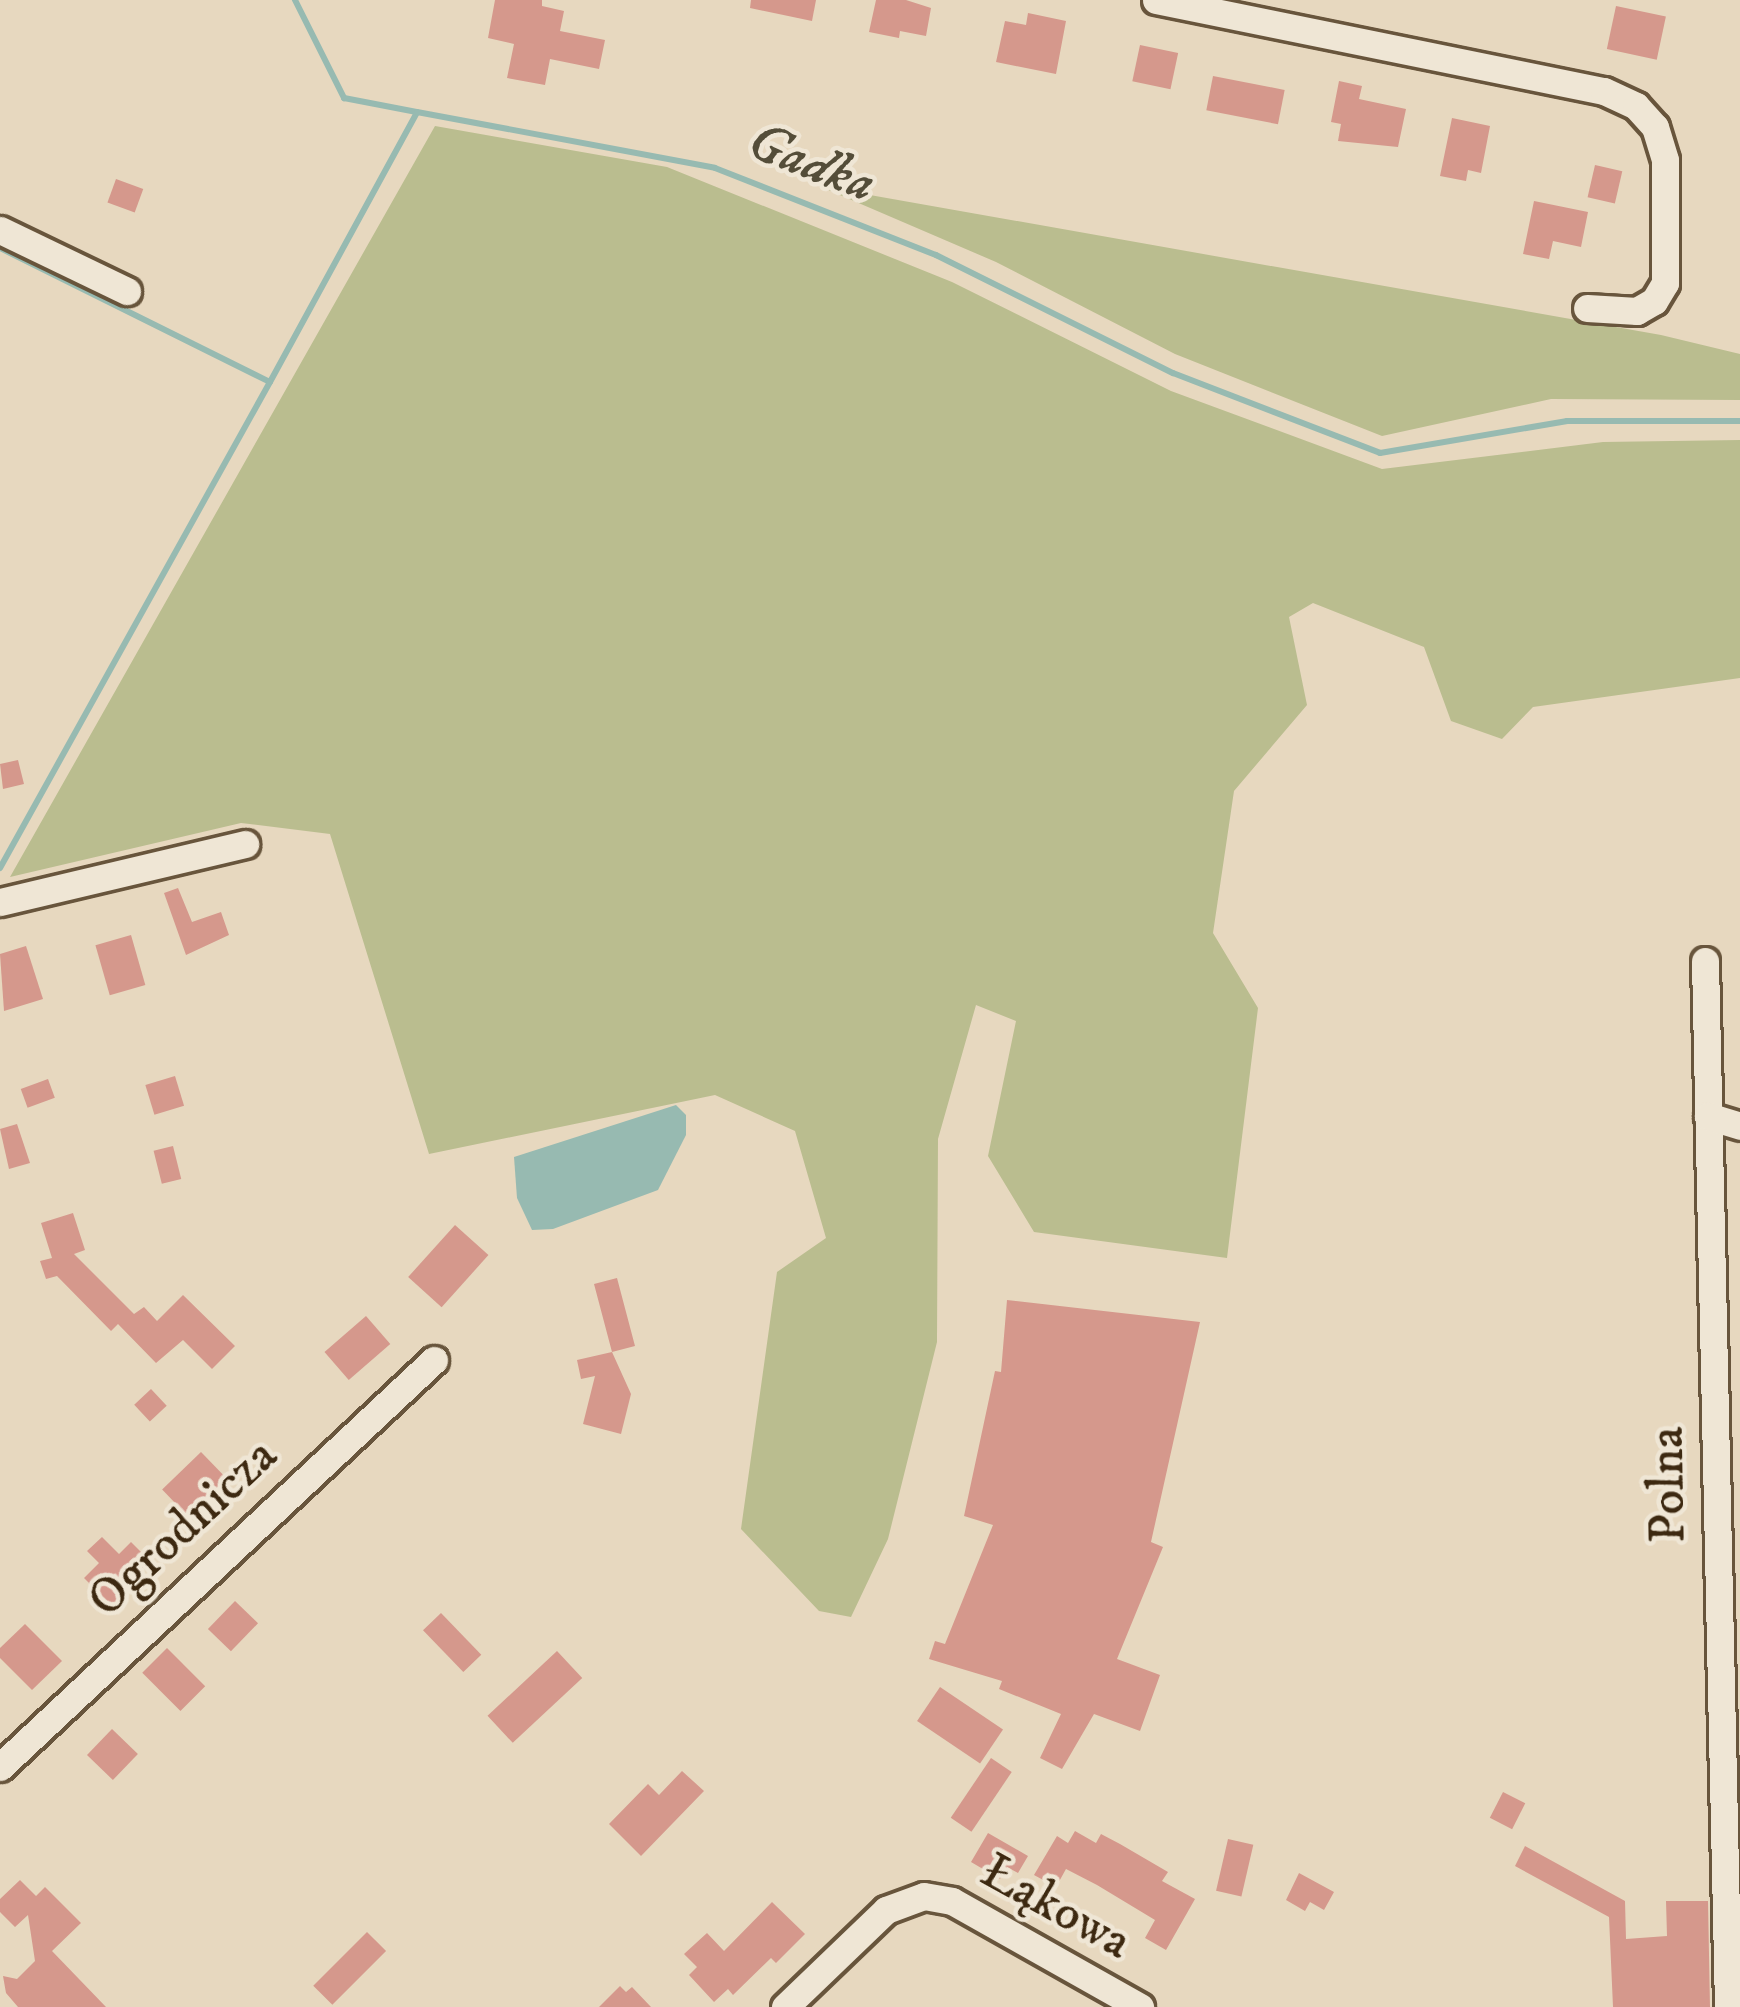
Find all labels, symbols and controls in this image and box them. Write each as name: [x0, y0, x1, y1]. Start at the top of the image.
water label: Gadka: [738, 110, 884, 218]
street label: Ogrodnicza: [76, 1425, 290, 1631]
street label: Polna: [1636, 1426, 1700, 1544]
street label: Łąkowa: [970, 1841, 1142, 1973]

